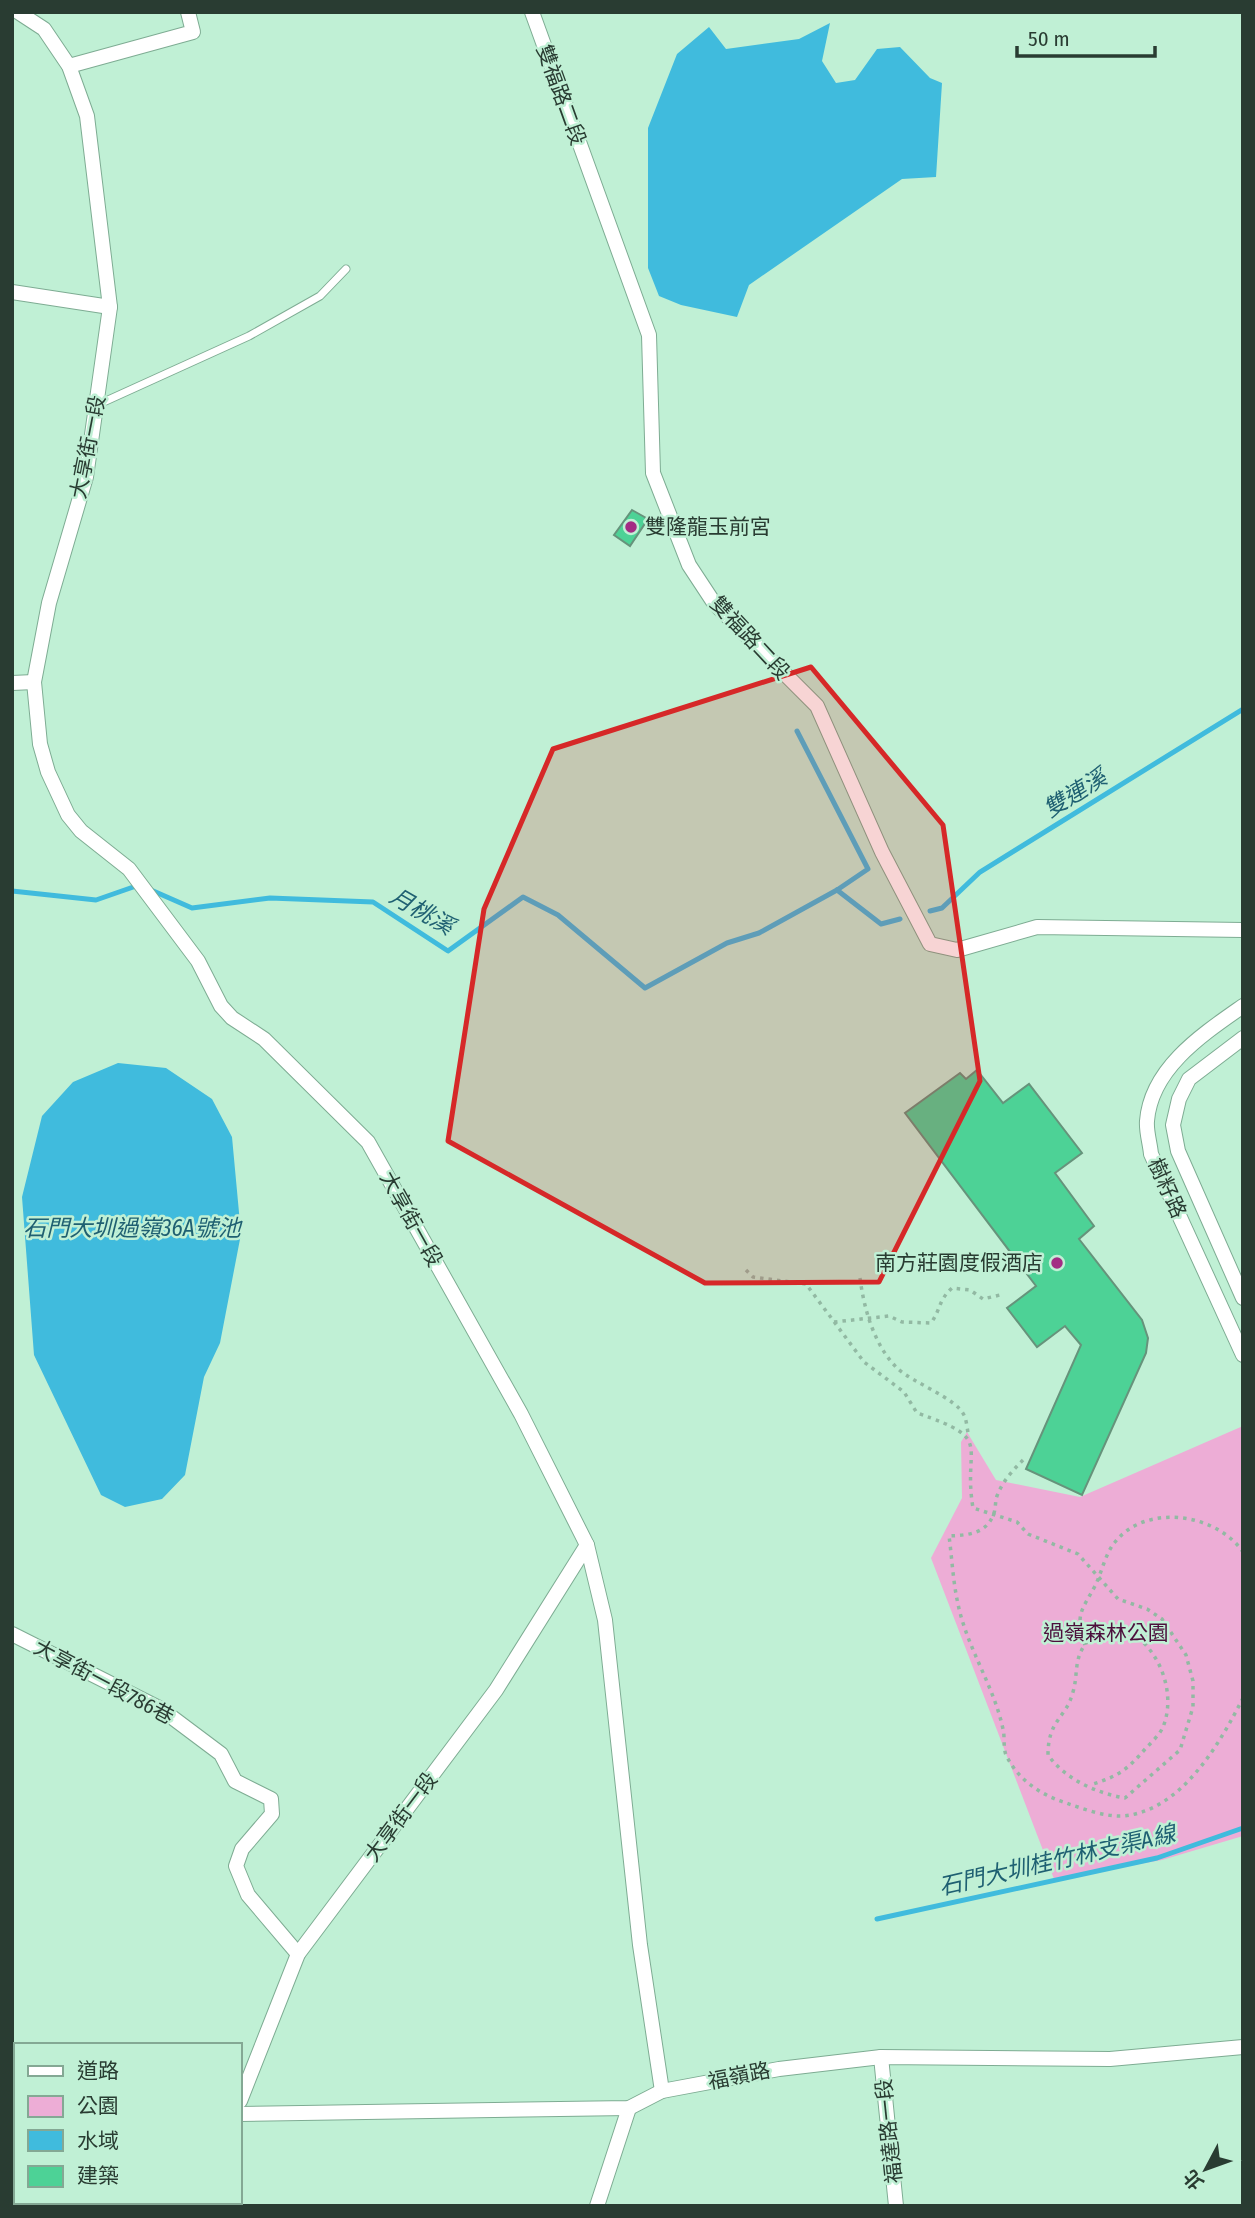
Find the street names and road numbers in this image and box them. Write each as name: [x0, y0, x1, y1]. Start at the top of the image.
street label: 雙福路二段: [531, 41, 591, 149]
street label: 大享街一段: [65, 393, 111, 501]
street label: 雙福路二段: [705, 591, 795, 685]
street label: 樹籽路: [1142, 1154, 1192, 1222]
street label: 大享街一段: [374, 1167, 448, 1271]
street label: 大享街一段786巷: [29, 1634, 179, 1730]
street label: 大享街一段: [359, 1767, 443, 1867]
street label: 福嶺路: [706, 2057, 772, 2095]
street label: 福達路一段: [871, 2077, 907, 2185]

